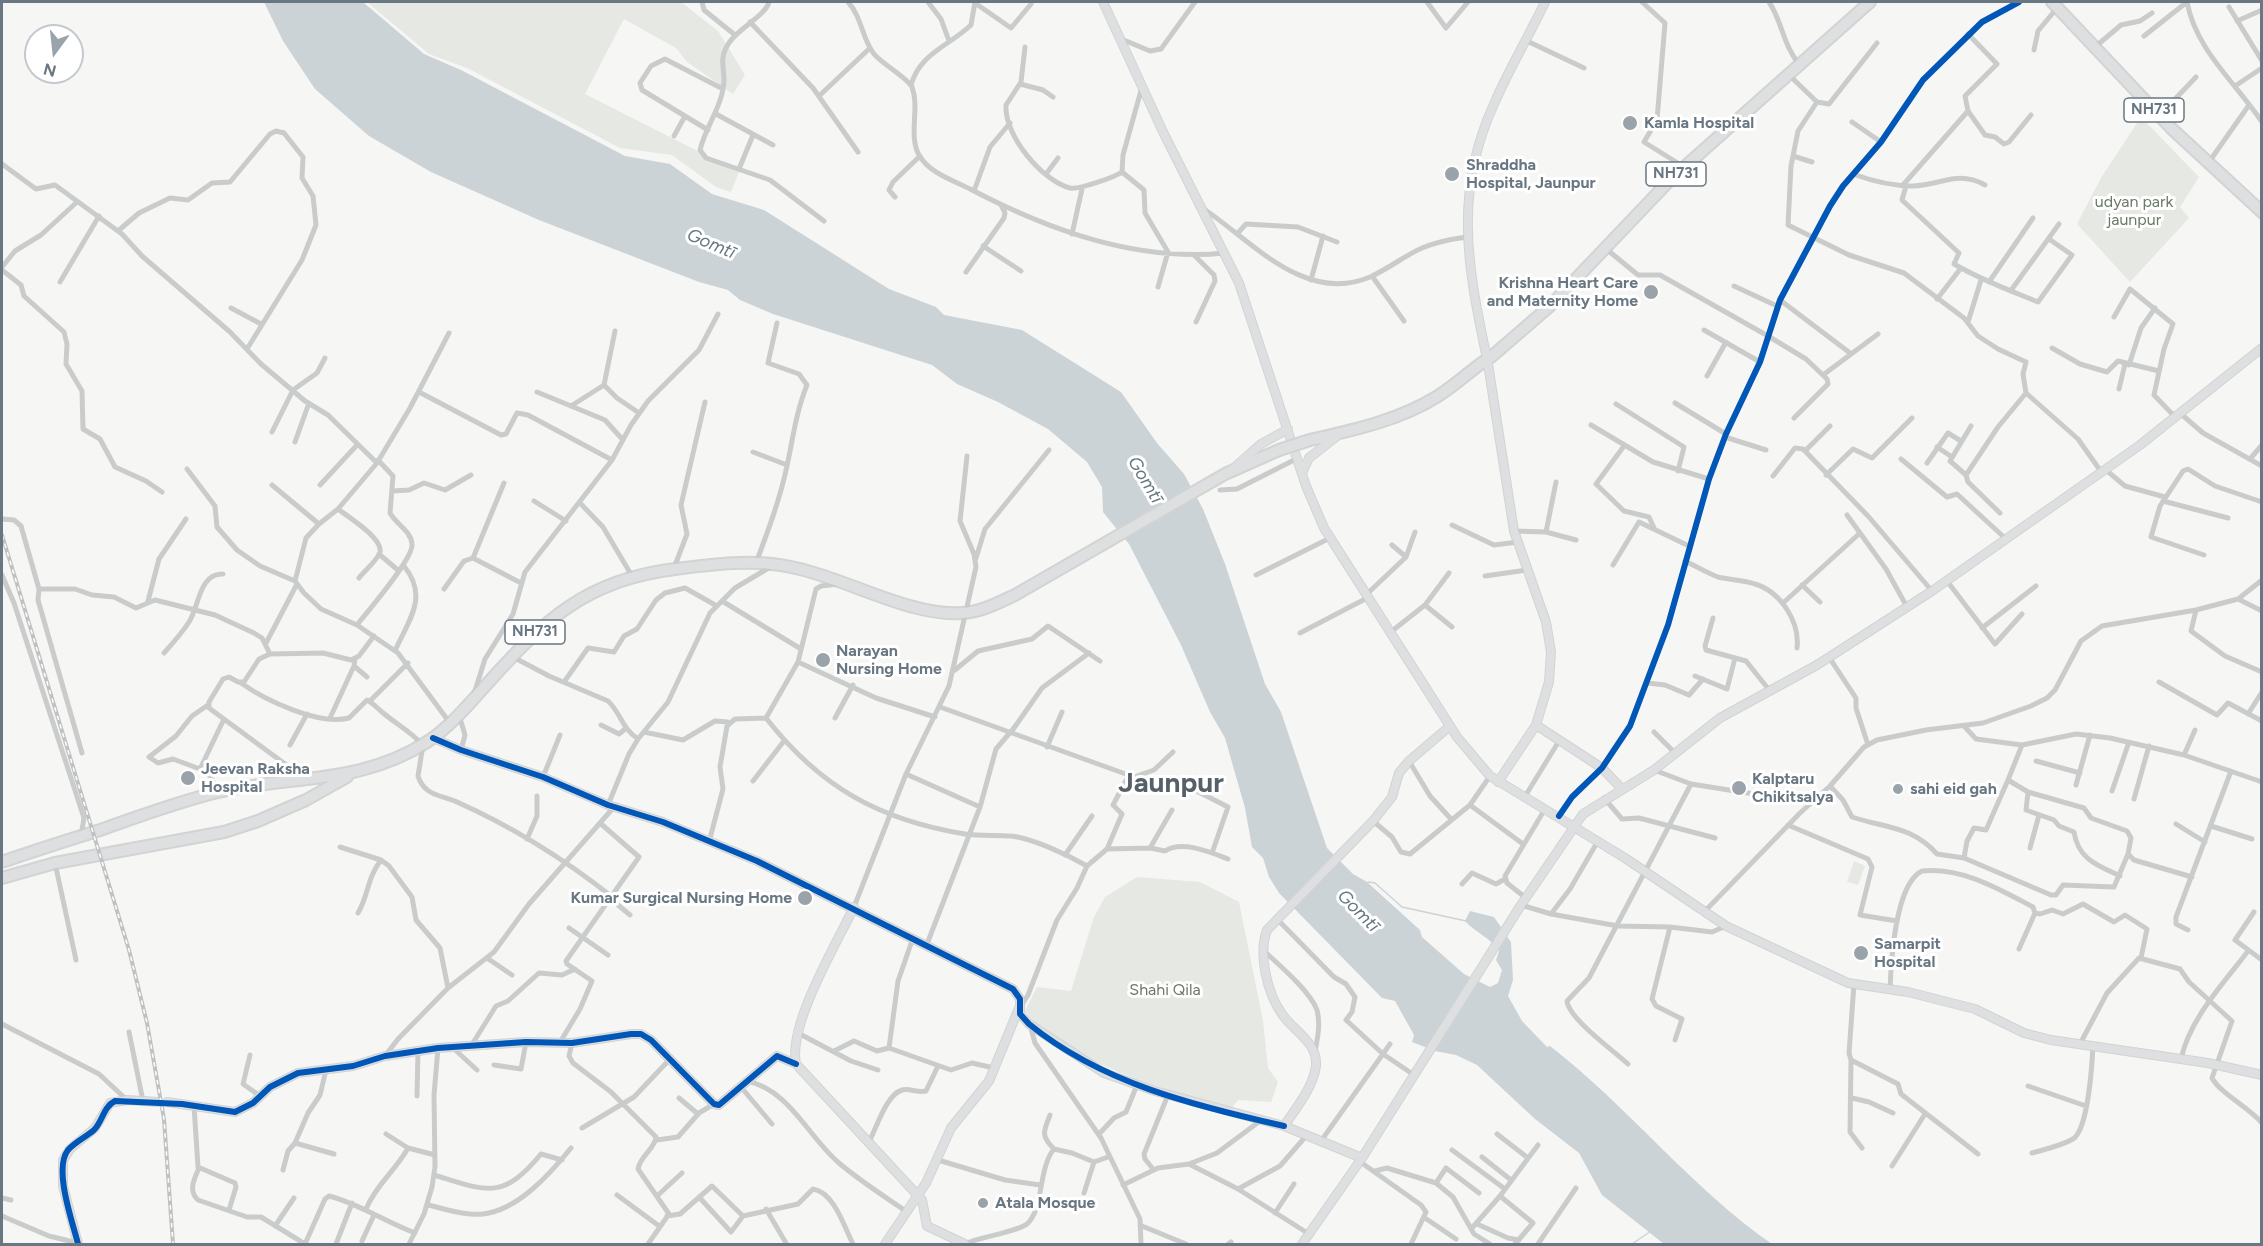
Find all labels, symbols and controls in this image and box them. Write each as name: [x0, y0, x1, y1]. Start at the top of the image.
north arrow: [24, 24, 84, 84]
text: N: [41, 59, 58, 81]
road number: NH731: [2124, 98, 2184, 122]
place label: Kamla Hospital: [1644, 113, 1754, 133]
marker: Kamla Hospital: [1621, 114, 1639, 132]
place label: Shraddha Hospital, Jaunpur: [1466, 155, 1596, 193]
road number: NH731: [1646, 162, 1706, 186]
marker: Shraddha Hospital, Jaunpur: [1443, 165, 1461, 183]
park label: udyan park jaunpur: [2095, 192, 2173, 230]
water label: Gomtī: [683, 224, 739, 264]
place label: Krishna Heart Care and Maternity Home: [1487, 273, 1638, 311]
marker: Krishna Heart Care and Maternity Home: [1642, 283, 1660, 301]
water label: Gomtī: [1123, 453, 1167, 507]
road number: NH731: [505, 620, 565, 644]
place label: Narayan Nursing Home: [836, 641, 942, 679]
marker: Narayan Nursing Home: [814, 651, 832, 669]
place label: Jeevan Raksha Hospital: [201, 759, 310, 797]
district label: Jaunpur: [1118, 767, 1224, 801]
marker: Jeevan Raksha Hospital: [179, 769, 197, 787]
place label: Kalptaru Chikitsalya: [1752, 769, 1834, 807]
marker: Kalptaru Chikitsalya: [1730, 779, 1748, 797]
place label: sahi eid gah: [1910, 779, 1997, 799]
marker: sahi eid gah: [1891, 782, 1905, 796]
water label: Gomtī: [1332, 885, 1384, 937]
place label: Kumar Surgical Nursing Home: [571, 888, 792, 908]
marker: Kumar Surgical Nursing Home: [796, 889, 814, 907]
place label: Samarpit Hospital: [1874, 934, 1941, 972]
marker: Samarpit Hospital: [1852, 944, 1870, 962]
park label: Shahi Qila: [1129, 980, 1201, 1000]
place label: Atala Mosque: [995, 1193, 1095, 1213]
marker: Atala Mosque: [976, 1196, 990, 1210]

